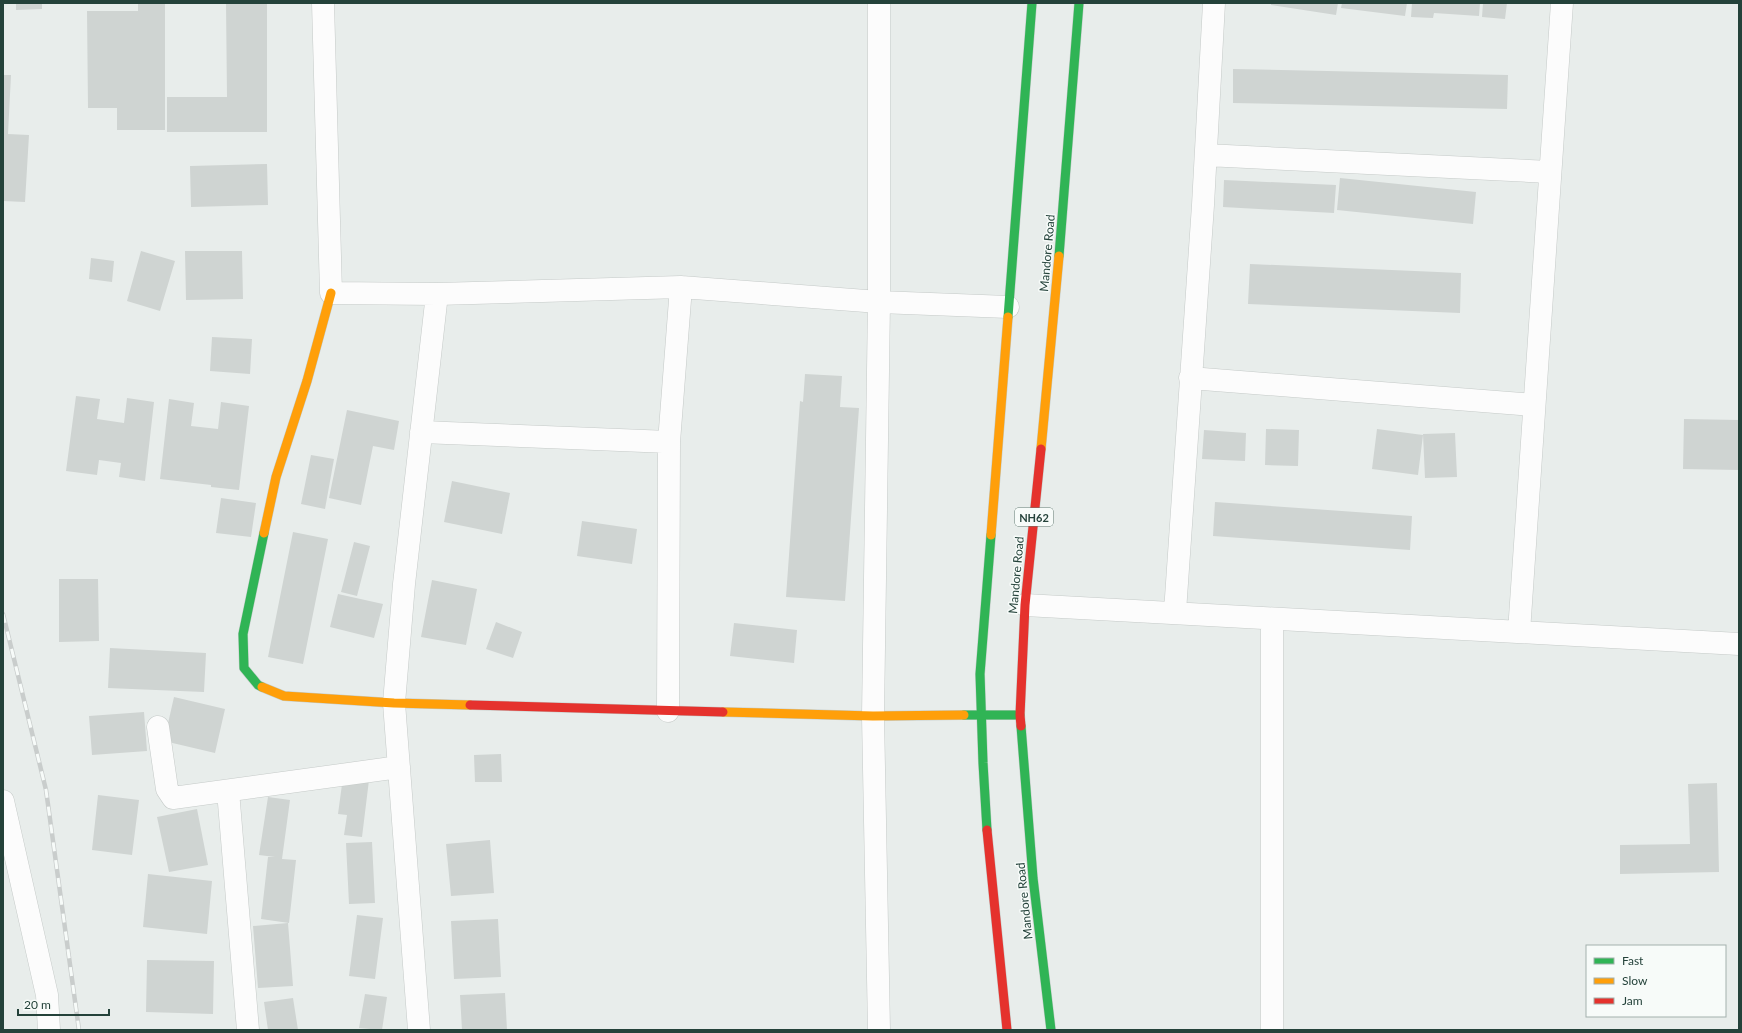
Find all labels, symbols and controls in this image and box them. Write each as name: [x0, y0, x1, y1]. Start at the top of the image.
street label: Mandore Road: [1036, 214, 1058, 292]
road number: NH62: [1015, 508, 1053, 526]
street label: Mandore Road: [1005, 536, 1027, 614]
street label: Mandore Road: [1013, 862, 1035, 940]
legend: [1586, 945, 1726, 1017]
text: Fast: [1622, 953, 1644, 968]
text: Slow: [1622, 973, 1648, 988]
scale bar: [18, 991, 109, 1017]
text: Jam: [1622, 993, 1643, 1008]
text: 20 m: [24, 997, 51, 1012]

